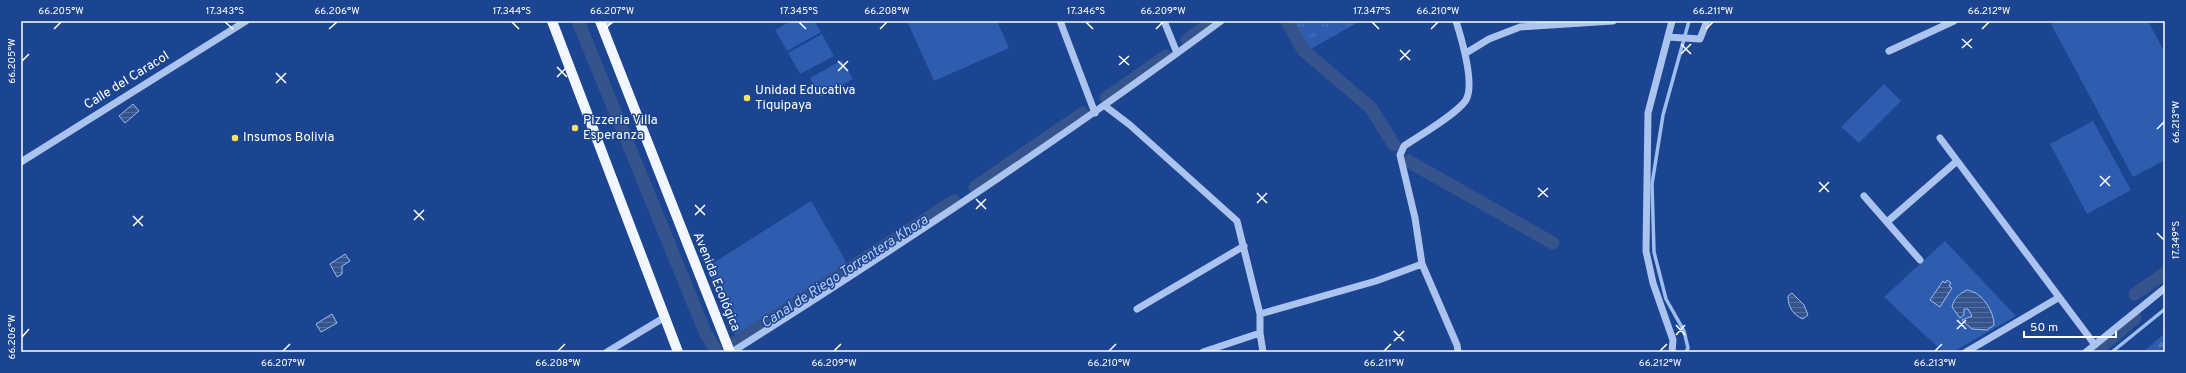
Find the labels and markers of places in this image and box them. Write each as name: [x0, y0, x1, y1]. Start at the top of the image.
place label: Unidad Educativa Tiquipaya: [755, 83, 855, 114]
marker: Unidad Educativa Tiquipaya: [742, 93, 752, 103]
place label: Pizzeria Villa Esperanza: [583, 113, 658, 144]
marker: Pizzeria Villa Esperanza: [570, 123, 580, 133]
place label: Insumos Bolivia: [243, 130, 334, 146]
marker: Insumos Bolivia: [230, 133, 240, 143]

